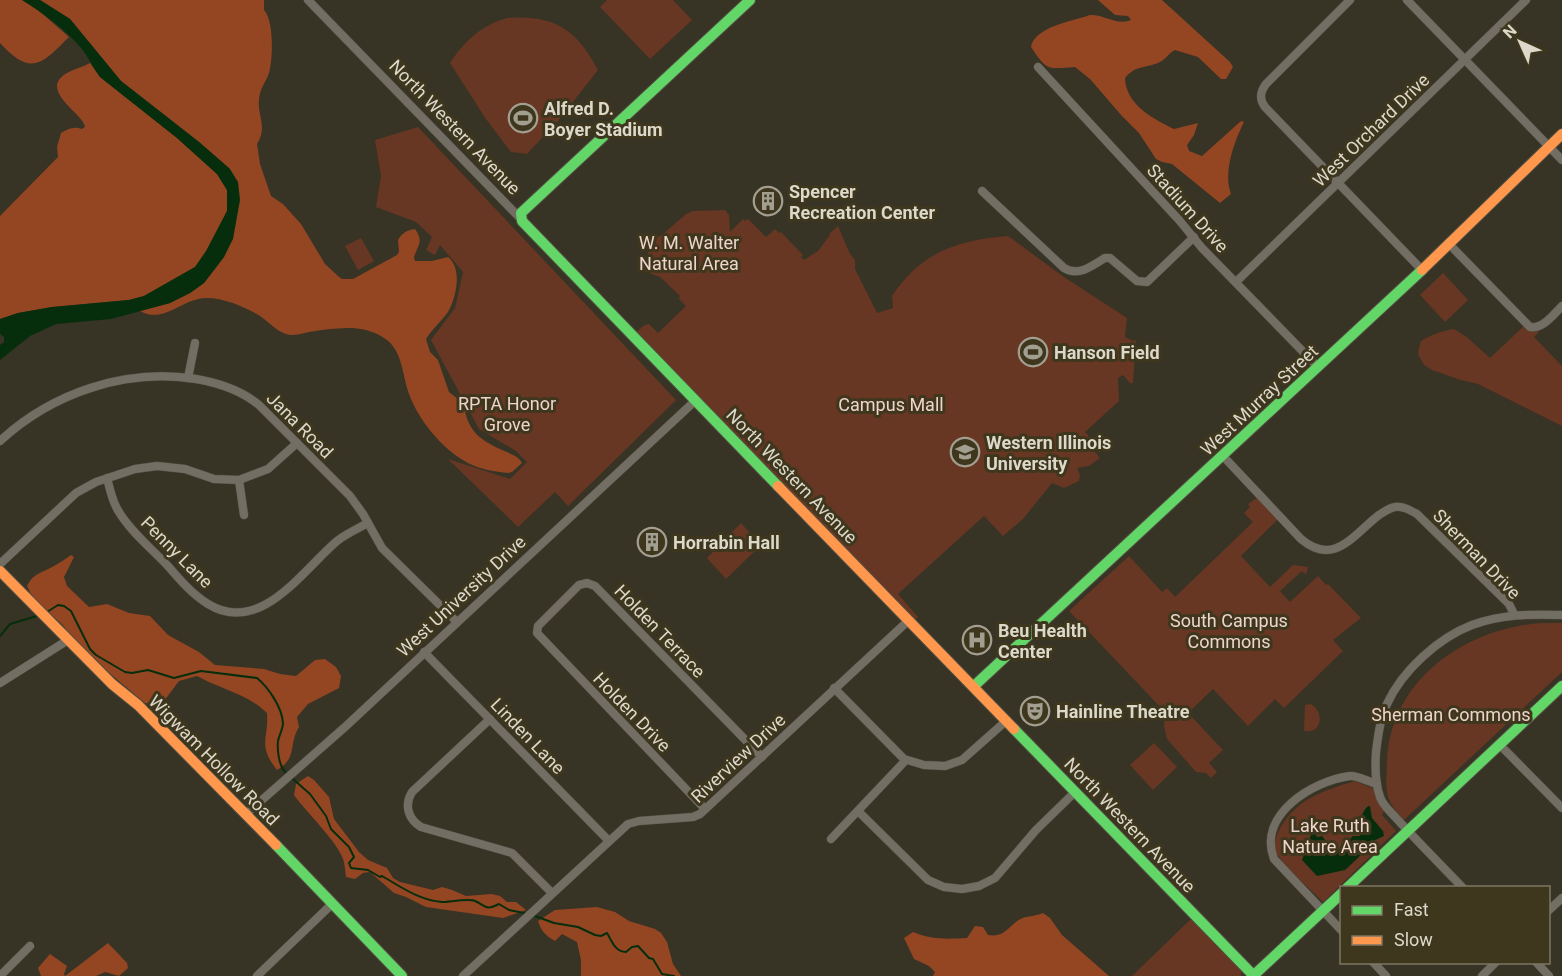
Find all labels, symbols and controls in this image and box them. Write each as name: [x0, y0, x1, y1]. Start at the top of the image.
north arrow: [1490, 12, 1550, 72]
text: N: [1499, 21, 1520, 42]
street label: North Western Avenue: [385, 55, 525, 199]
street label: West Orchard Drive: [1309, 69, 1433, 191]
place label: Alfred D. Boyer Stadium: [544, 98, 663, 140]
sports icon: Alfred D. Boyer Stadium: [507, 102, 539, 134]
street label: Stadium Drive: [1143, 160, 1233, 256]
place label: Spencer Recreation Center: [789, 181, 935, 223]
building icon: Spencer Recreation Center: [752, 185, 784, 217]
park label: W. M. Walter Natural Area: [639, 232, 739, 274]
sports icon: Hanson Field: [1017, 336, 1049, 368]
street label: West Murray Street: [1196, 340, 1322, 460]
place label: Hanson Field: [1054, 342, 1160, 363]
street label: Jana Road: [262, 387, 338, 463]
park label: RPTA Honor Grove: [458, 393, 556, 435]
park label: Campus Mall: [838, 394, 944, 415]
street label: North Western Avenue: [722, 404, 862, 548]
place label: Western Illinois University: [986, 432, 1111, 474]
school or university icon: Western Illinois University: [949, 436, 981, 468]
street label: Sherman Drive: [1429, 505, 1525, 603]
street label: Penny Lane: [137, 512, 217, 592]
building icon: Horrabin Hall: [636, 526, 668, 558]
street label: West University Drive: [392, 531, 530, 661]
place label: Horrabin Hall: [673, 532, 780, 553]
street label: Holden Terrace: [610, 580, 710, 682]
park label: South Campus Commons: [1170, 610, 1288, 652]
place label: Beu Health Center: [998, 620, 1087, 662]
hospital icon: Beu Health Center: [961, 624, 993, 656]
street label: Holden Drive: [589, 668, 675, 756]
street label: Wigwam Hollow Road: [145, 691, 283, 829]
street label: Linden Lane: [487, 694, 569, 778]
theatre icon: Hainline Theatre: [1019, 695, 1051, 727]
place label: Hainline Theatre: [1056, 701, 1190, 722]
park label: Sherman Commons: [1371, 704, 1531, 725]
street label: Riverview Drive: [687, 709, 789, 807]
street label: North Western Avenue: [1060, 753, 1200, 897]
park label: Lake Ruth Nature Area: [1282, 815, 1378, 857]
legend: [1340, 886, 1550, 964]
text: Fast: [1394, 899, 1429, 920]
text: Slow: [1394, 929, 1433, 950]

